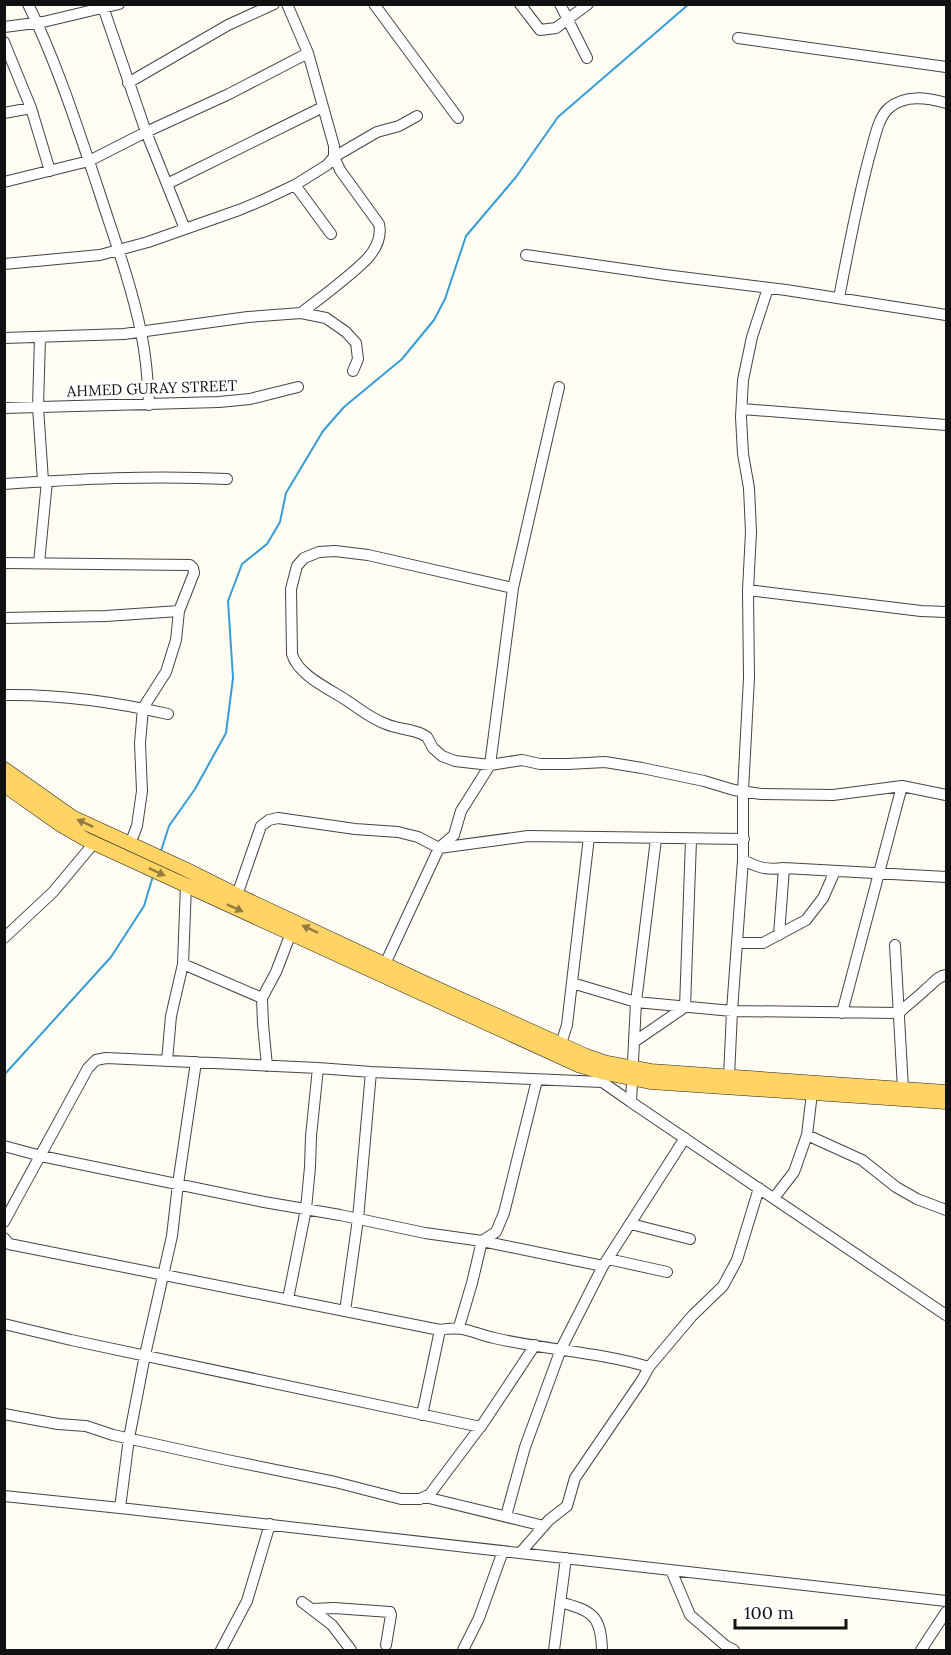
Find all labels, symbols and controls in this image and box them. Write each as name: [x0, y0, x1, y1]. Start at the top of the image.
street label: AHMED GURAY STREET: [66, 376, 238, 401]
one-way arrow: [76, 818, 93, 827]
one-way arrow: [148, 867, 165, 876]
one-way arrow: [226, 903, 244, 913]
one-way arrow: [301, 924, 318, 933]
scale bar: [735, 1592, 846, 1630]
text: 100 m: [744, 1601, 794, 1624]

